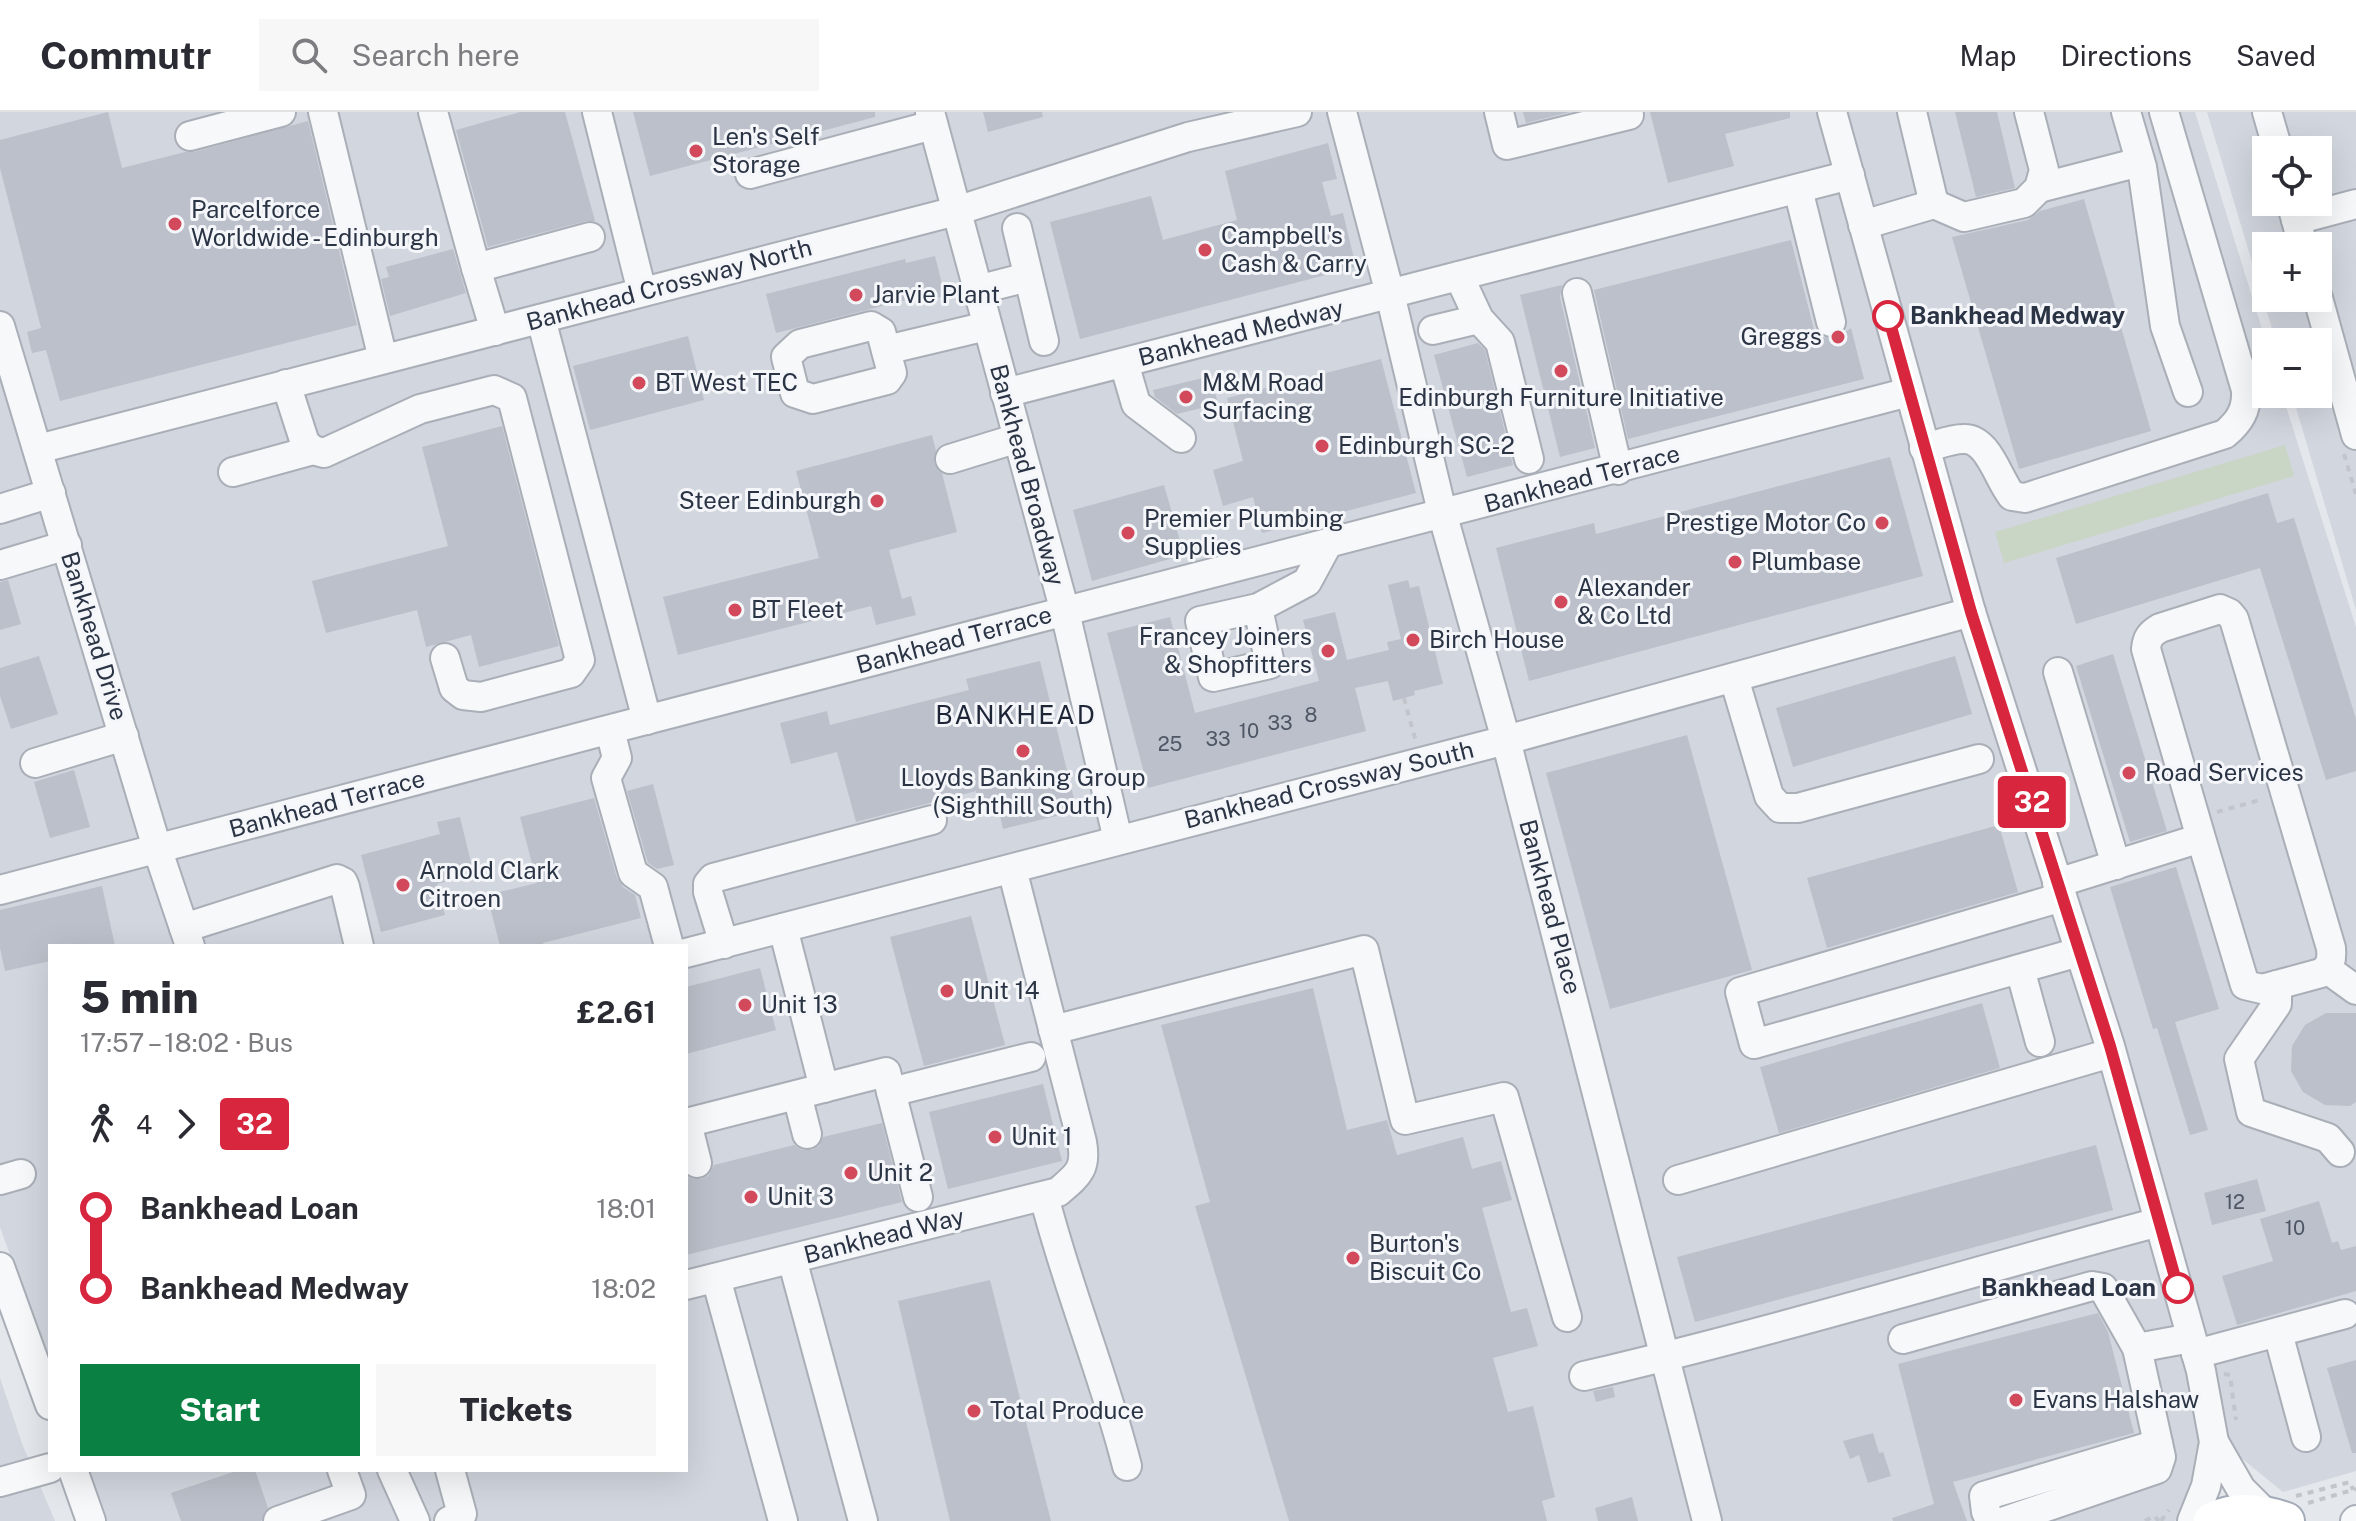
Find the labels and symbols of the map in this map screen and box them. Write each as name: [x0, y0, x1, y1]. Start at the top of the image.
place label: Len's Self Storage: [712, 122, 819, 178]
marker: Len's Self Storage: [687, 142, 705, 160]
place label: Parcelforce Worldwide - Edinburgh: [191, 195, 439, 251]
marker: Parcelforce Worldwide - Edinburgh: [166, 215, 184, 233]
place label: Campbell's Cash & Carry: [1221, 221, 1367, 277]
street label: Bankhead Crossway North: [523, 232, 815, 336]
marker: Campbell's Cash & Carry: [1196, 241, 1214, 259]
place label: Jarvie Plant: [872, 280, 1000, 308]
marker: Jarvie Plant: [847, 286, 865, 304]
street label: Bankhead Medway: [1135, 293, 1346, 371]
marker: Bankhead Medway: [1873, 301, 1903, 331]
place label: Bankhead Medway: [1910, 301, 2126, 329]
place label: Greggs: [1740, 322, 1822, 350]
marker: Greggs: [1829, 328, 1847, 346]
street label: Bankhead Broadway: [985, 361, 1071, 589]
marker: Edinburgh Furniture Initiative: [1552, 362, 1570, 380]
place label: BT West TEC: [655, 368, 798, 396]
place label: M&M Road Surfacing: [1202, 368, 1324, 424]
marker: BT West TEC: [630, 374, 648, 392]
place label: Edinburgh Furniture Initiative: [1398, 383, 1724, 411]
marker: M&M Road Surfacing: [1177, 388, 1195, 406]
place label: Edinburgh SC-2: [1338, 431, 1515, 459]
marker: Edinburgh SC-2: [1313, 437, 1331, 455]
street label: Bankhead Terrace: [1481, 438, 1683, 518]
place label: Steer Edinburgh: [679, 486, 861, 514]
marker: Steer Edinburgh: [868, 492, 886, 510]
place label: Premier Plumbing Supplies: [1144, 504, 1344, 560]
place label: Prestige Motor Co: [1665, 508, 1866, 536]
marker: Prestige Motor Co: [1873, 514, 1891, 532]
marker: Premier Plumbing Supplies: [1119, 524, 1137, 542]
place label: Plumbase: [1751, 547, 1861, 575]
street label: Bankhead Drive: [56, 548, 134, 723]
marker: Plumbase: [1726, 553, 1744, 571]
place label: Alexander & Co Ltd: [1577, 573, 1691, 629]
marker: Alexander & Co Ltd: [1552, 593, 1570, 611]
place label: BT Fleet: [751, 595, 844, 623]
street label: Bankhead Terrace: [853, 599, 1055, 679]
marker: BT Fleet: [726, 601, 744, 619]
place label: Francey Joiners & Shopfitters: [1139, 622, 1312, 678]
place label: Birch House: [1429, 625, 1564, 653]
marker: Birch House: [1404, 631, 1422, 649]
marker: Francey Joiners & Shopfitters: [1319, 642, 1337, 660]
district label: BANKHEAD: [935, 699, 1097, 730]
house number: 8: [1305, 703, 1317, 727]
house number: 33: [1267, 711, 1293, 735]
house number: 10: [1239, 719, 1259, 743]
house number: 33: [1205, 727, 1231, 751]
house number: 25: [1158, 732, 1182, 756]
street label: Bankhead Crossway South: [1181, 734, 1476, 834]
marker: Lloyds Banking Group (Sighthill South): [1014, 742, 1032, 760]
place label: Road Services: [2145, 758, 2304, 786]
street label: Bankhead Terrace: [226, 763, 428, 843]
place label: Lloyds Banking Group (Sighthill South): [901, 763, 1145, 819]
marker: Road Services: [2120, 764, 2138, 782]
line badge: 32: [1996, 776, 2068, 828]
street label: Bankhead Place: [1514, 816, 1588, 997]
place label: Arnold Clark Citroen: [419, 856, 559, 912]
marker: Arnold Clark Citroen: [394, 876, 412, 894]
place label: Unit 14: [963, 976, 1040, 1004]
marker: Unit 14: [938, 982, 956, 1000]
place label: Unit 13: [761, 990, 838, 1018]
marker: Unit 13: [736, 996, 754, 1014]
place label: Unit 1: [1011, 1122, 1073, 1150]
marker: Unit 1: [986, 1128, 1004, 1146]
place label: Unit 2: [867, 1158, 933, 1186]
marker: Unit 2: [842, 1164, 860, 1182]
place label: Unit 3: [767, 1182, 834, 1210]
marker: Unit 3: [742, 1188, 760, 1206]
house number: 12: [2225, 1190, 2245, 1214]
street label: Bankhead Way: [801, 1202, 967, 1268]
house number: 10: [2285, 1216, 2305, 1240]
place label: Burton's Biscuit Co: [1369, 1229, 1481, 1285]
marker: Burton's Biscuit Co: [1344, 1249, 1362, 1267]
place label: Bankhead Loan: [1981, 1273, 2156, 1301]
marker: Bankhead Loan: [2163, 1273, 2193, 1303]
place label: Evans Halshaw: [2032, 1385, 2200, 1413]
marker: Evans Halshaw: [2007, 1391, 2025, 1409]
place label: Total Produce: [990, 1396, 1144, 1424]
marker: Total Produce: [965, 1402, 983, 1420]

